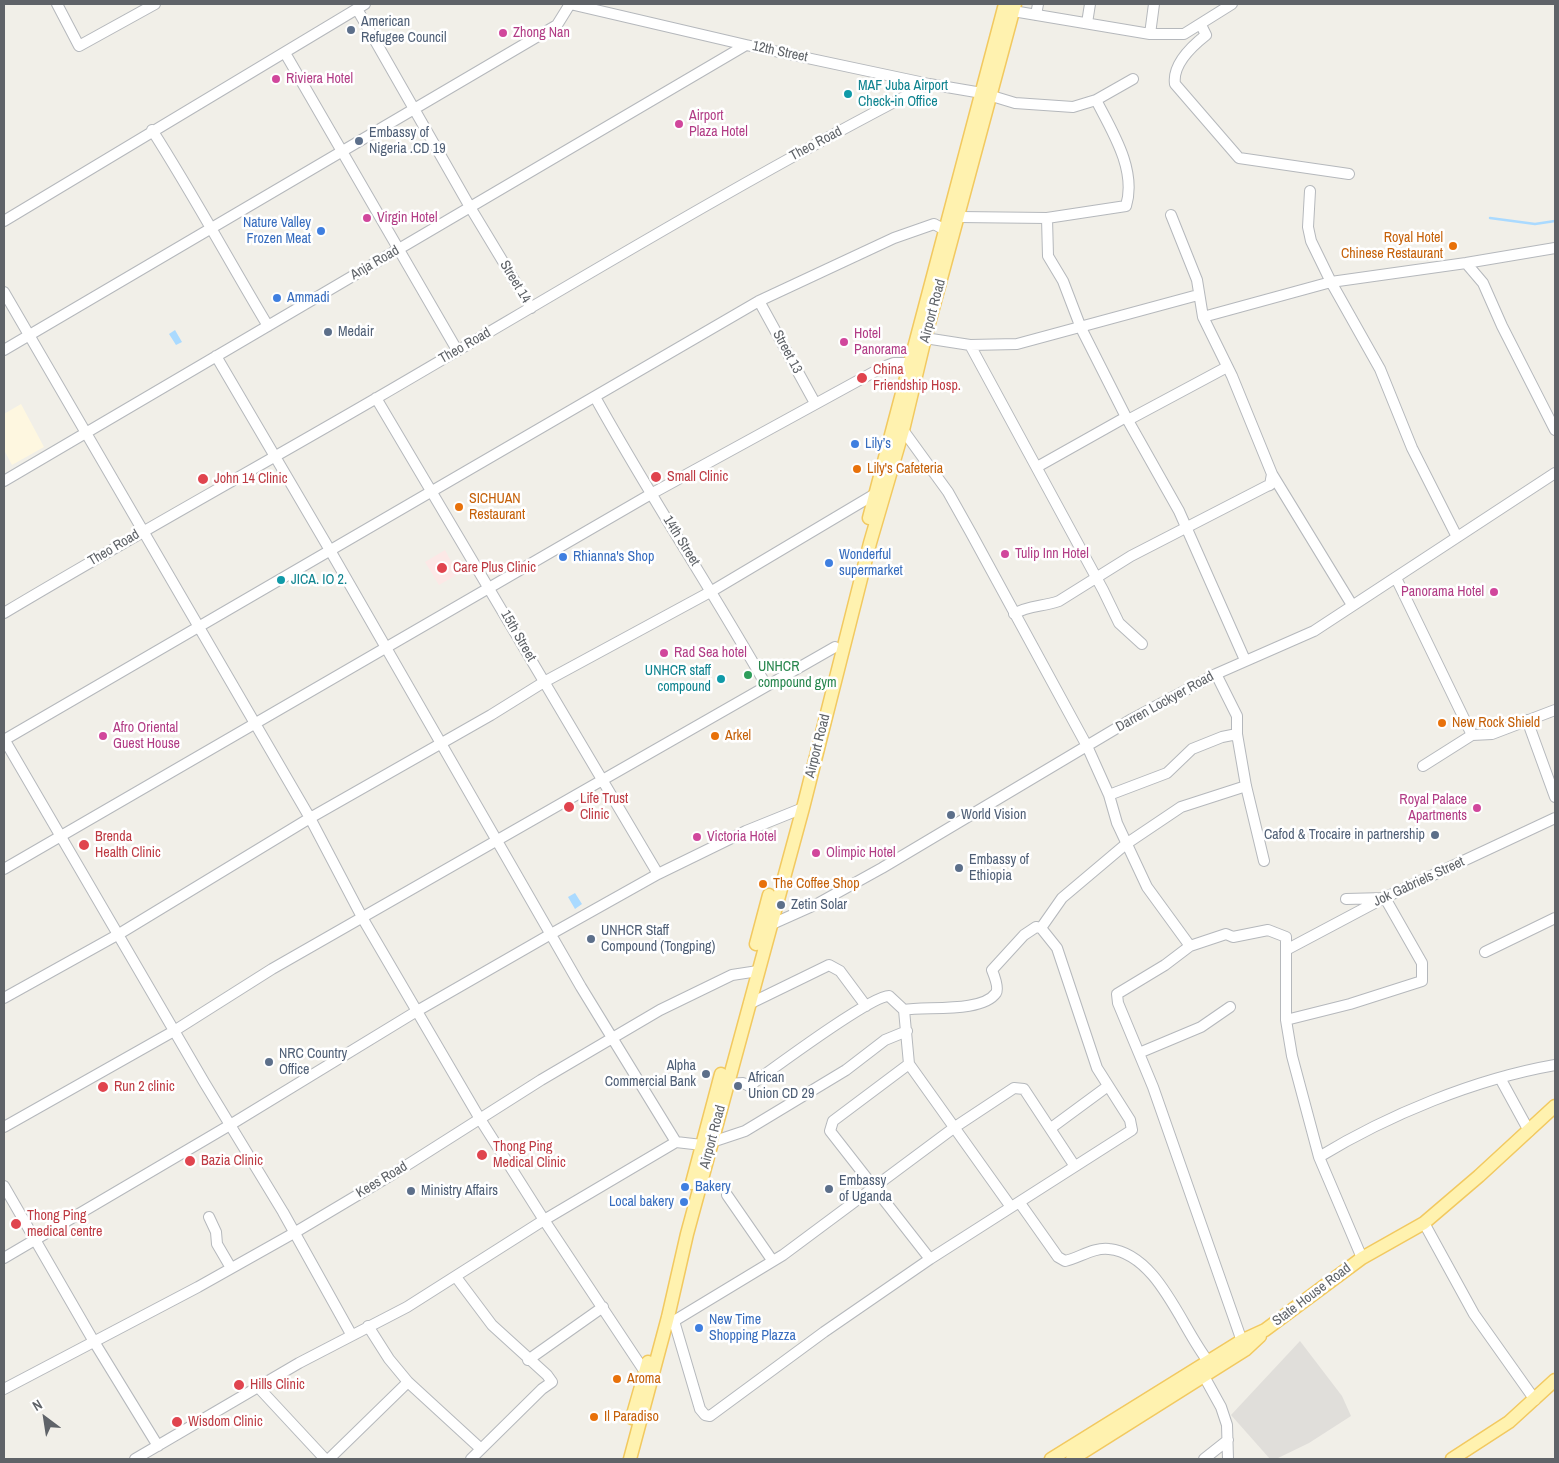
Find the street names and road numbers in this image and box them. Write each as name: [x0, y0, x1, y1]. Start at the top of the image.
street label: 12th Street: [751, 38, 809, 66]
street label: Theo Road: [787, 123, 845, 165]
street label: Anja Road: [348, 242, 402, 284]
street label: Street 14: [496, 258, 534, 306]
street label: Airport Road: [916, 277, 950, 345]
street label: Theo Road: [436, 325, 494, 367]
street label: Street 13: [769, 327, 805, 377]
street label: 14th Street: [659, 513, 703, 569]
street label: Theo Road: [85, 526, 143, 570]
street label: 15th Street: [497, 607, 539, 665]
street label: Darren Lockyer Road: [1113, 668, 1217, 736]
street label: Airport Road: [802, 712, 834, 780]
street label: Jok Gabriels Street: [1371, 854, 1467, 910]
street label: Airport Road: [696, 1103, 730, 1171]
street label: Kees Road: [353, 1158, 411, 1202]
street label: State House Road: [1269, 1260, 1355, 1330]

